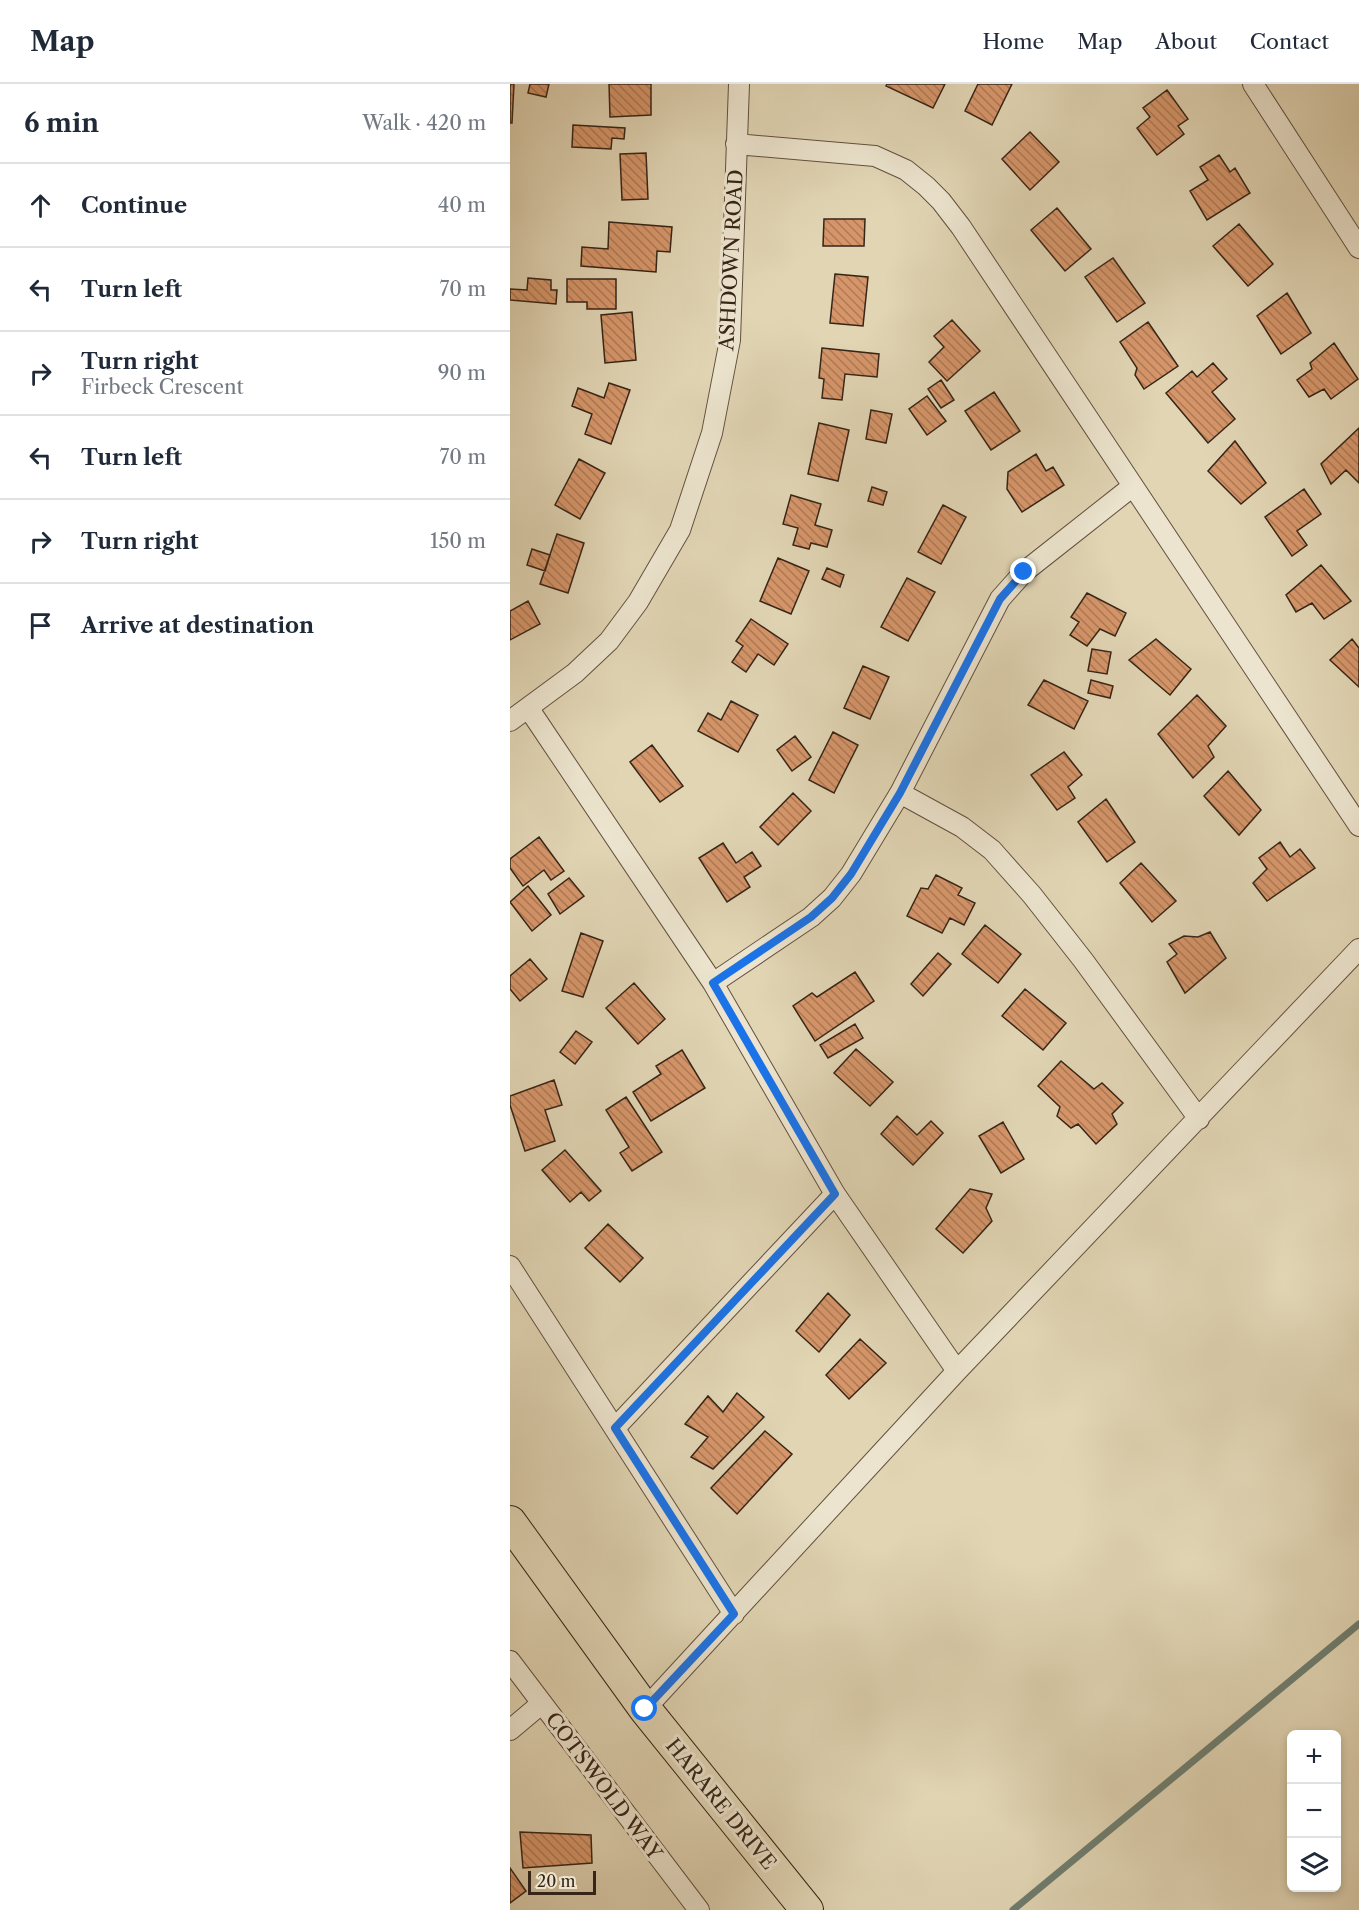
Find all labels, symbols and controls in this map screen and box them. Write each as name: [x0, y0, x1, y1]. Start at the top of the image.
text: Map: [30, 24, 94, 58]
text: Home: [983, 29, 1044, 54]
text: Map: [1077, 29, 1122, 54]
text: About: [1155, 29, 1217, 54]
text: Contact: [1250, 29, 1329, 54]
text: 6 min: [24, 107, 99, 139]
text: Walk · 420 m: [362, 111, 486, 135]
street label: ASHDOWN ROAD: [714, 169, 748, 352]
icon: ahead: [24, 189, 57, 222]
text: Continue: [81, 192, 187, 219]
text: 40 m: [438, 193, 486, 217]
icon: left: [24, 273, 57, 306]
text: Turn left: [81, 276, 182, 303]
text: 70 m: [440, 277, 486, 301]
text: Turn right: [81, 348, 199, 375]
icon: right: [24, 357, 57, 390]
text: 90 m: [438, 361, 486, 385]
text: Firbeck Crescent: [81, 375, 244, 399]
icon: left: [24, 441, 57, 474]
text: Turn left: [81, 444, 182, 471]
text: 70 m: [440, 445, 486, 469]
icon: right: [24, 525, 57, 558]
text: Turn right: [81, 528, 199, 555]
text: 150 m: [430, 529, 486, 553]
route end: [1010, 558, 1036, 584]
icon: arrive: [24, 609, 57, 642]
text: Arrive at destination: [81, 612, 314, 639]
route start: [631, 1695, 657, 1721]
street label: COTSWOLD WAY: [541, 1708, 668, 1865]
map controls: [1287, 1730, 1341, 1892]
button: +: [1287, 1730, 1341, 1784]
street label: HARARE DRIVE: [661, 1734, 781, 1874]
button: −: [1287, 1784, 1341, 1838]
button: layers: [1287, 1838, 1341, 1892]
scale bar: [528, 1868, 596, 1896]
text: 20 m: [537, 1871, 576, 1891]

